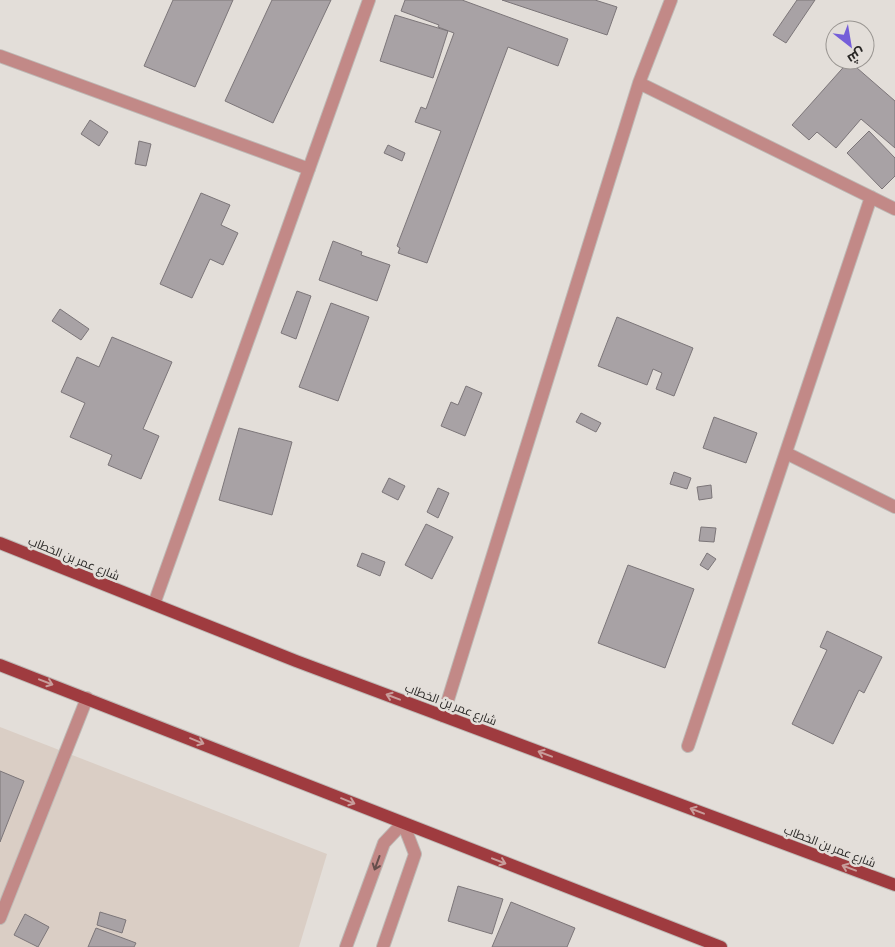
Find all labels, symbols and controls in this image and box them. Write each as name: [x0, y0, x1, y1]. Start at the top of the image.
north arrow: [825, 20, 875, 70]
text: ش: [842, 40, 871, 72]
street label: شارع عمر بن الخطاب: [25, 529, 123, 587]
street label: شارع عمر بن الخطاب: [401, 676, 501, 732]
one-way arrow: [37, 678, 53, 687]
one-way arrow: [386, 692, 401, 701]
one-way arrow: [189, 737, 204, 747]
one-way arrow: [538, 749, 553, 758]
one-way arrow: [340, 797, 355, 806]
one-way arrow: [690, 806, 705, 815]
street label: شارع عمر بن الخطاب: [780, 818, 880, 874]
one-way arrow: [372, 855, 381, 870]
one-way arrow: [491, 856, 506, 866]
one-way arrow: [842, 863, 858, 872]

